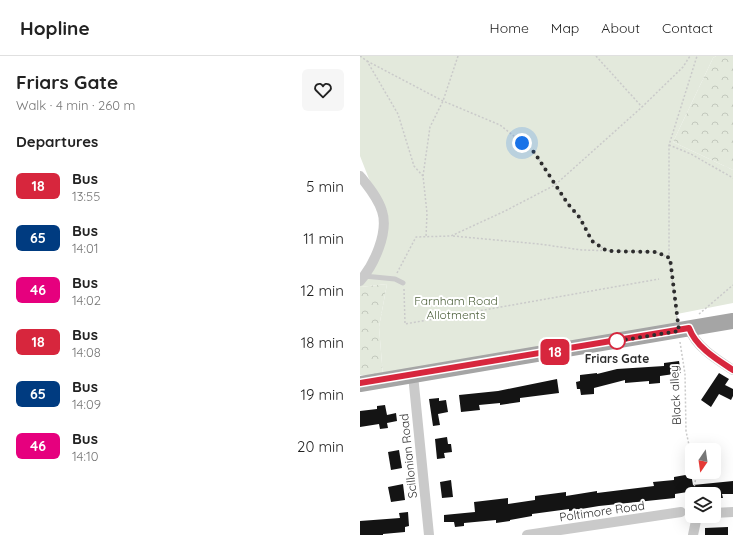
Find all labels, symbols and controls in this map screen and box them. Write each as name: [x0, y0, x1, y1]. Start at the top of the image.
text: Hopline: [20, 16, 90, 40]
text: Home: [490, 19, 529, 37]
text: Map: [551, 19, 579, 37]
text: About: [601, 19, 640, 37]
text: Contact: [662, 19, 713, 37]
button: heart: [302, 69, 344, 111]
text: Friars Gate: [16, 70, 118, 94]
text: Walk · 4 min · 260 m: [16, 97, 135, 113]
text: Departures: [16, 132, 98, 151]
your location: [512, 133, 532, 153]
text: Bus: [72, 169, 98, 188]
text: 18: [31, 177, 45, 195]
text: 5 min: [306, 177, 344, 196]
text: 13:55: [72, 188, 100, 204]
text: Bus: [72, 221, 98, 240]
text: 65: [30, 229, 46, 247]
text: 11 min: [303, 229, 344, 248]
text: 14:01: [72, 240, 98, 256]
text: Bus: [72, 273, 98, 292]
text: 46: [30, 281, 46, 299]
text: 12 min: [300, 281, 344, 300]
text: 14:02: [72, 292, 101, 308]
park label: Farnham Road Allotments: [414, 293, 498, 322]
text: Bus: [72, 325, 98, 344]
marker: Friars Gate: [608, 332, 626, 350]
text: 18: [31, 333, 45, 351]
text: 18 min: [301, 333, 344, 352]
line badge: 18: [537, 339, 573, 365]
text: 18: [548, 343, 562, 361]
text: 14:08: [72, 344, 101, 360]
place label: Friars Gate: [585, 351, 649, 366]
street label: Black alley: [666, 365, 684, 425]
text: Bus: [72, 377, 98, 396]
text: 65: [30, 385, 46, 403]
text: 19 min: [300, 385, 344, 404]
text: 14:09: [72, 396, 101, 412]
street label: Scillonian Road: [396, 413, 420, 499]
text: Bus: [72, 429, 98, 448]
text: 46: [30, 437, 46, 455]
text: 20 min: [297, 437, 344, 456]
north arrow: [685, 443, 721, 479]
map controls: [685, 443, 721, 523]
text: 14:10: [72, 448, 98, 464]
button: layers: [685, 487, 721, 523]
street label: Poltimore Road: [558, 498, 646, 524]

